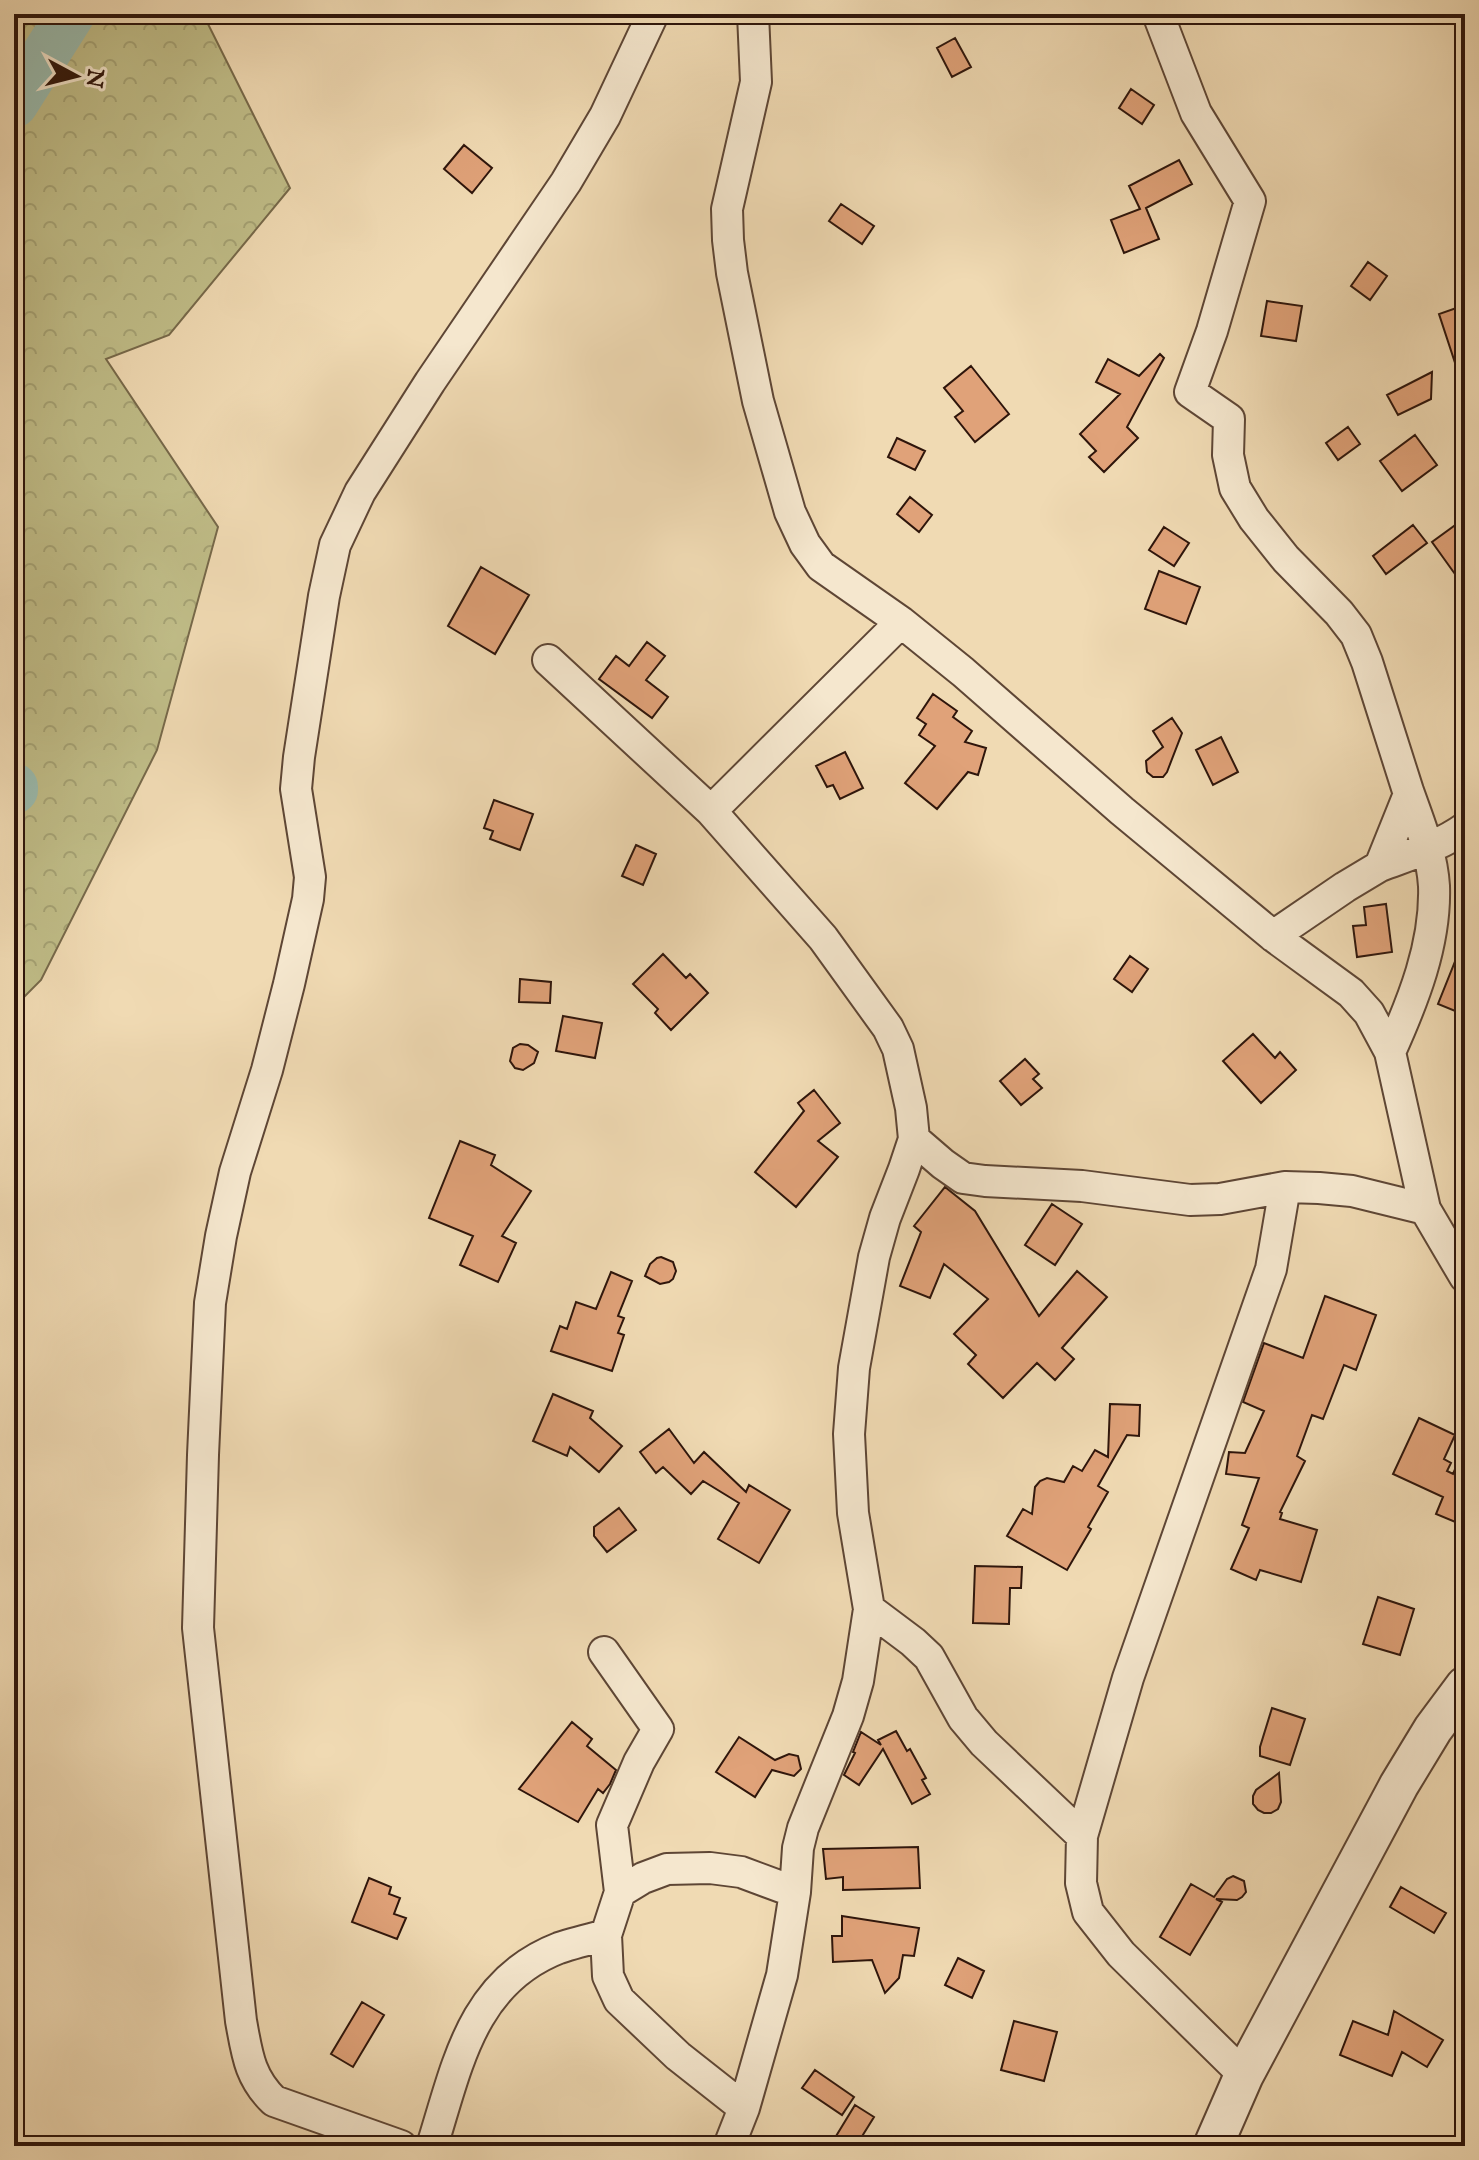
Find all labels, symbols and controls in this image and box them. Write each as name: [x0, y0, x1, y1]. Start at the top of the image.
north arrow: [36, 36, 116, 116]
text: N: [79, 66, 109, 89]

